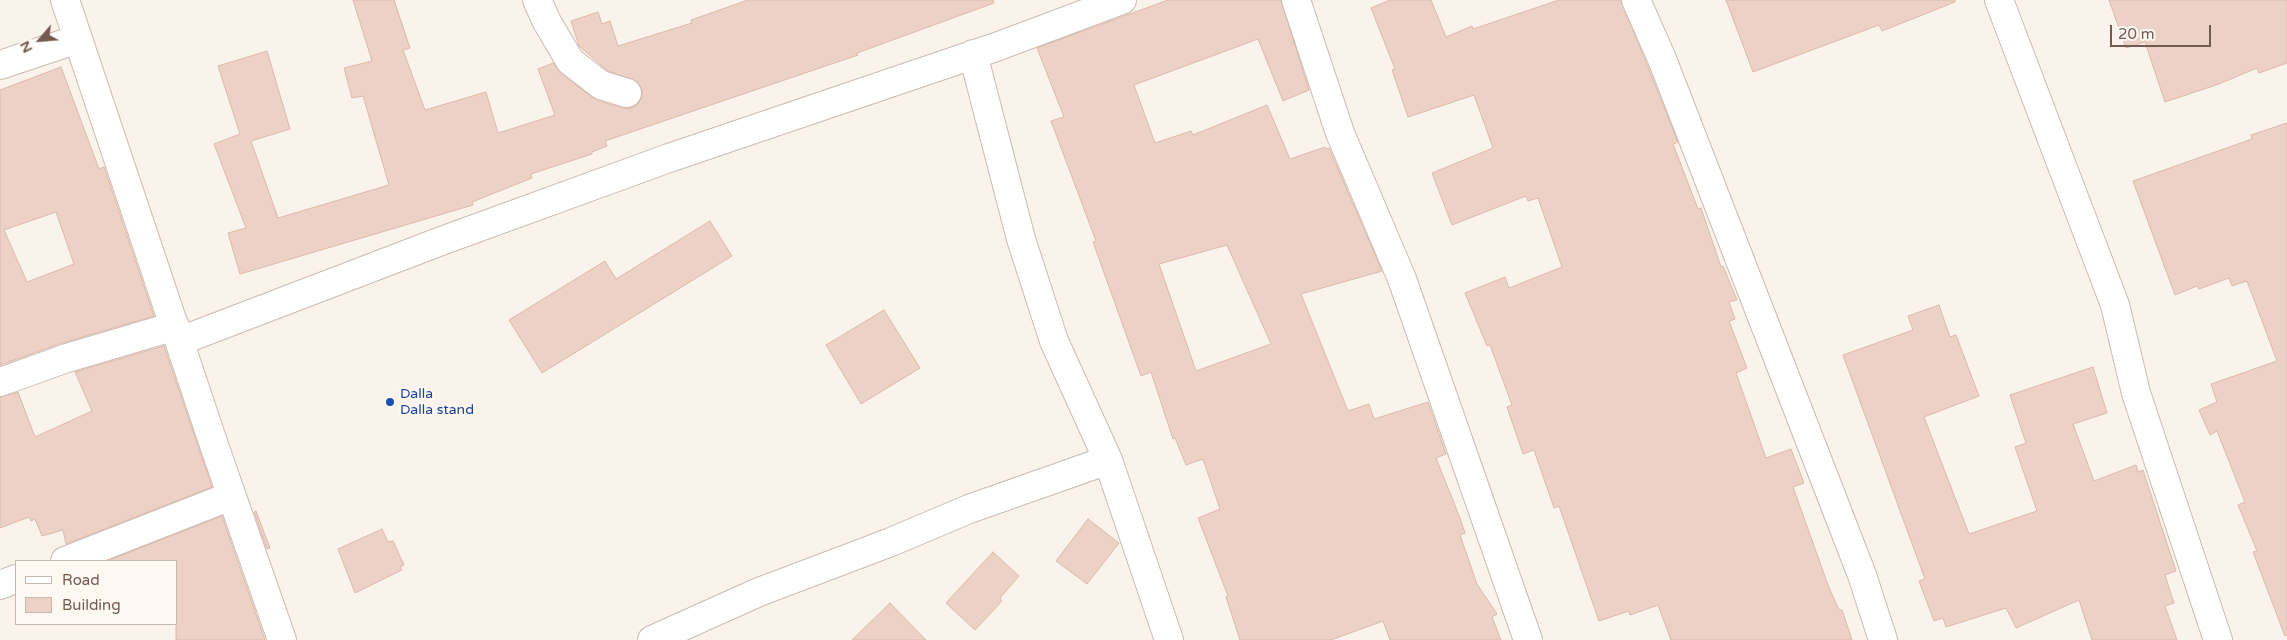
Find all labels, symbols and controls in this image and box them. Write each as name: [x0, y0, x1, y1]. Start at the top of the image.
north arrow: [15, 15, 65, 65]
scale bar: [2112, 15, 2213, 47]
text: 20 m: [2118, 25, 2155, 43]
text: N: [16, 38, 36, 56]
place label: Dalla Dalla stand: [400, 386, 474, 418]
marker: Dalla Dalla stand: [384, 396, 396, 408]
legend: [15, 560, 178, 625]
text: Road: [62, 571, 100, 589]
text: Building: [62, 596, 121, 614]

